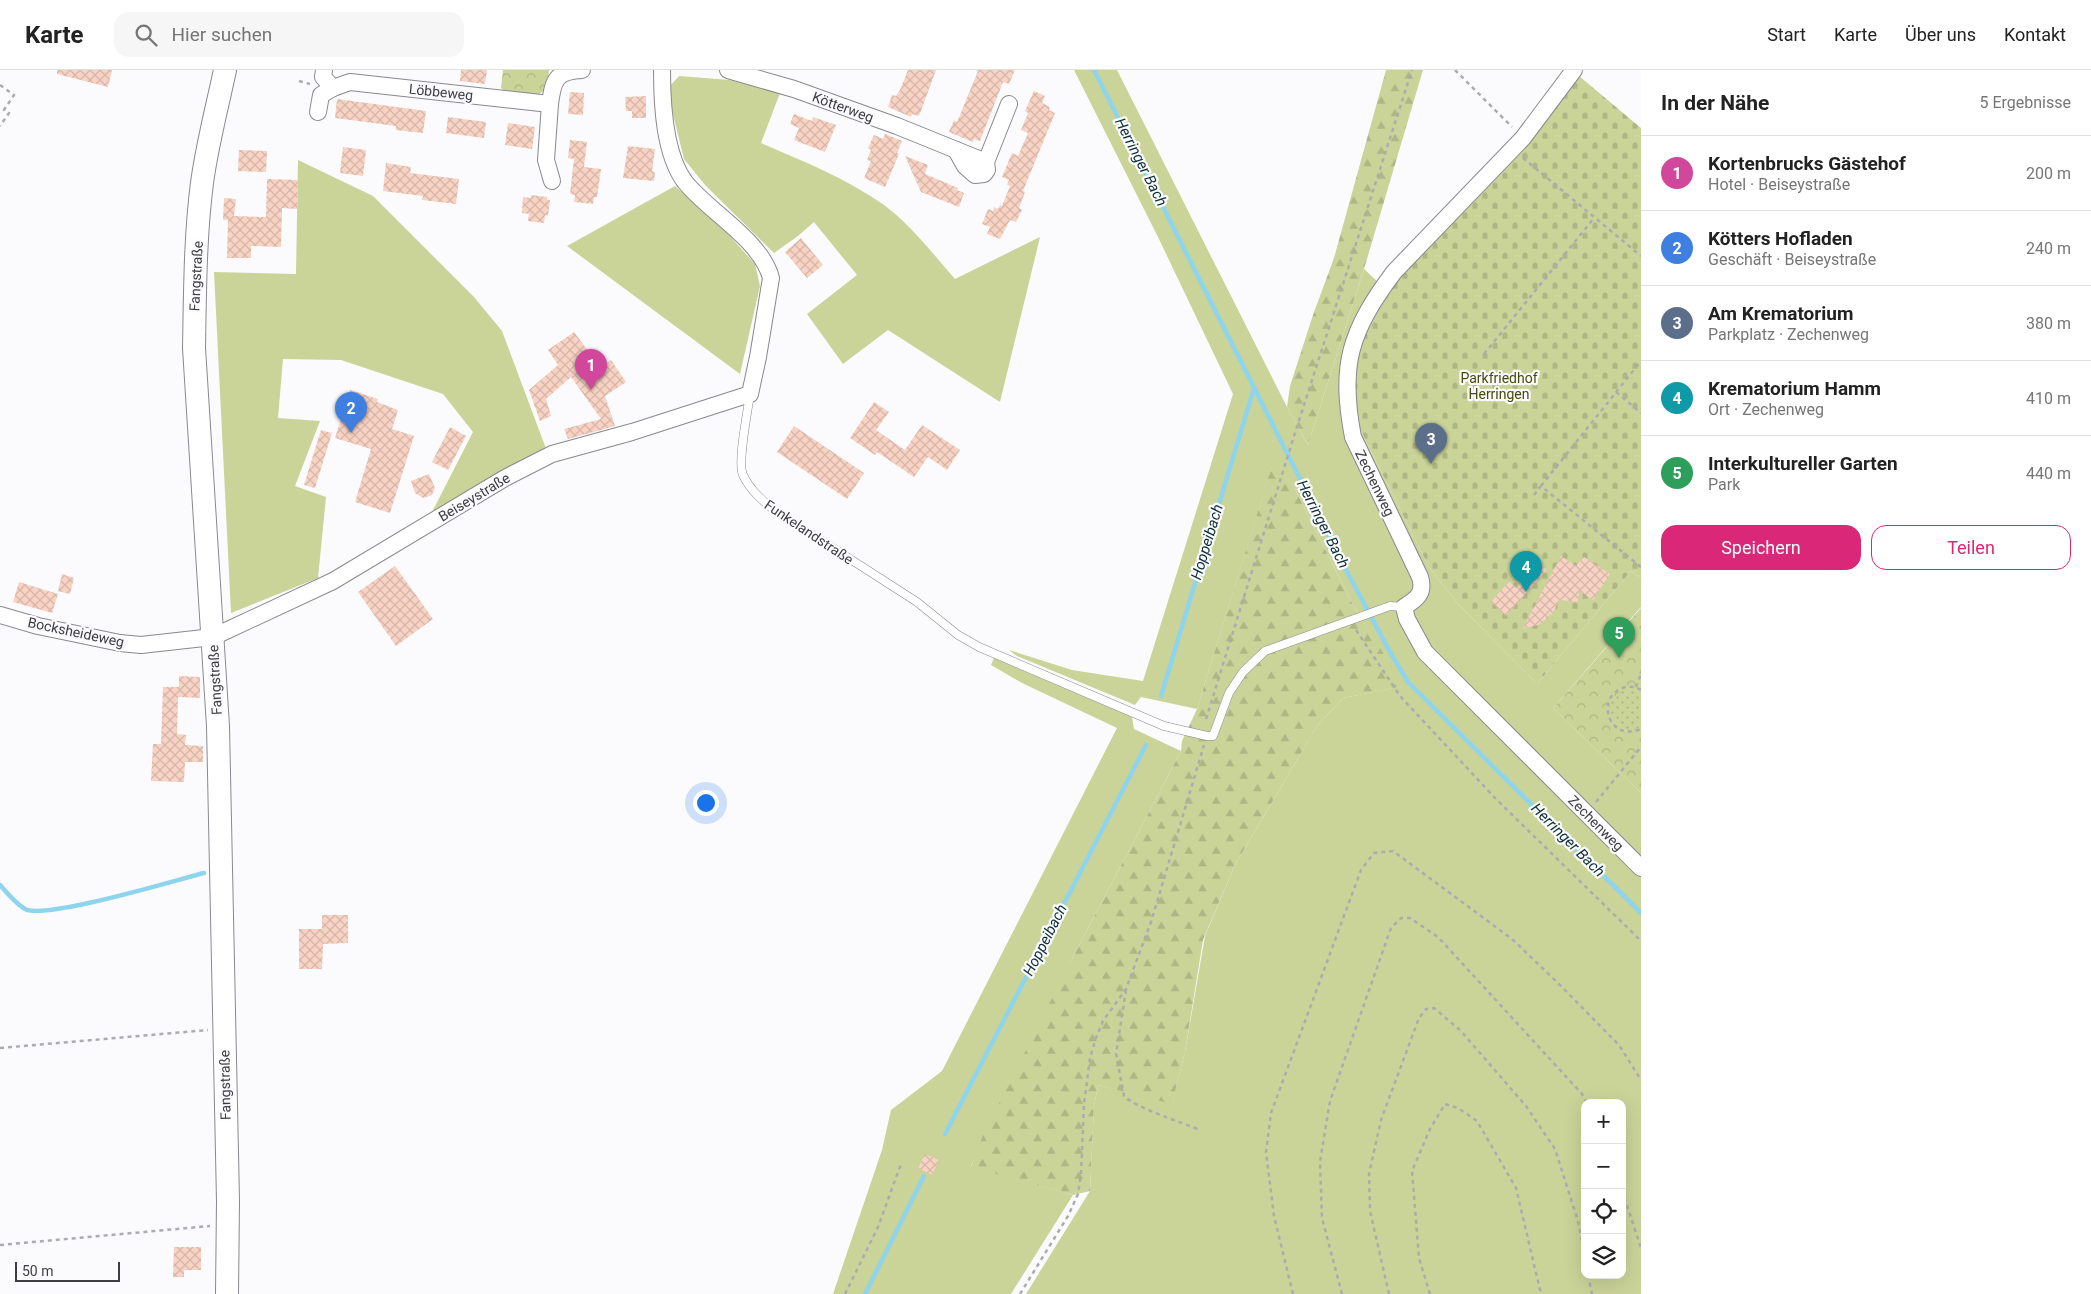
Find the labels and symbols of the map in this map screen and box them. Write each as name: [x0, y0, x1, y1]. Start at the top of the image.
street label: Löbbeweg: [408, 81, 474, 103]
street label: Kötterweg: [810, 89, 876, 125]
water label: Herringer Bach: [1111, 115, 1171, 209]
street label: Fangstraße: [186, 240, 206, 312]
pin: 1: [575, 349, 607, 390]
park label: Parkfriedhof Herringen: [1460, 370, 1538, 402]
pin: 2: [335, 392, 367, 433]
pin: 3: [1415, 423, 1447, 464]
street label: Zechenweg: [1352, 447, 1398, 519]
street label: Beiseystraße: [435, 469, 513, 525]
water label: Herringer Bach: [1293, 477, 1353, 571]
street label: Funkelandstraße: [762, 496, 856, 568]
water label: Hoppeibach: [1187, 502, 1227, 582]
pin: 4: [1510, 551, 1542, 592]
street label: Bocksheideweg: [26, 614, 126, 650]
pin: 5: [1603, 617, 1635, 658]
street label: Fangstraße: [205, 644, 225, 716]
your location: [693, 790, 719, 816]
street label: Zechenweg: [1565, 792, 1627, 854]
water label: Herringer Bach: [1527, 799, 1609, 881]
water label: Hoppeibach: [1019, 901, 1071, 979]
street label: Fangstraße: [216, 1050, 234, 1120]
scale bar: [15, 1259, 120, 1282]

